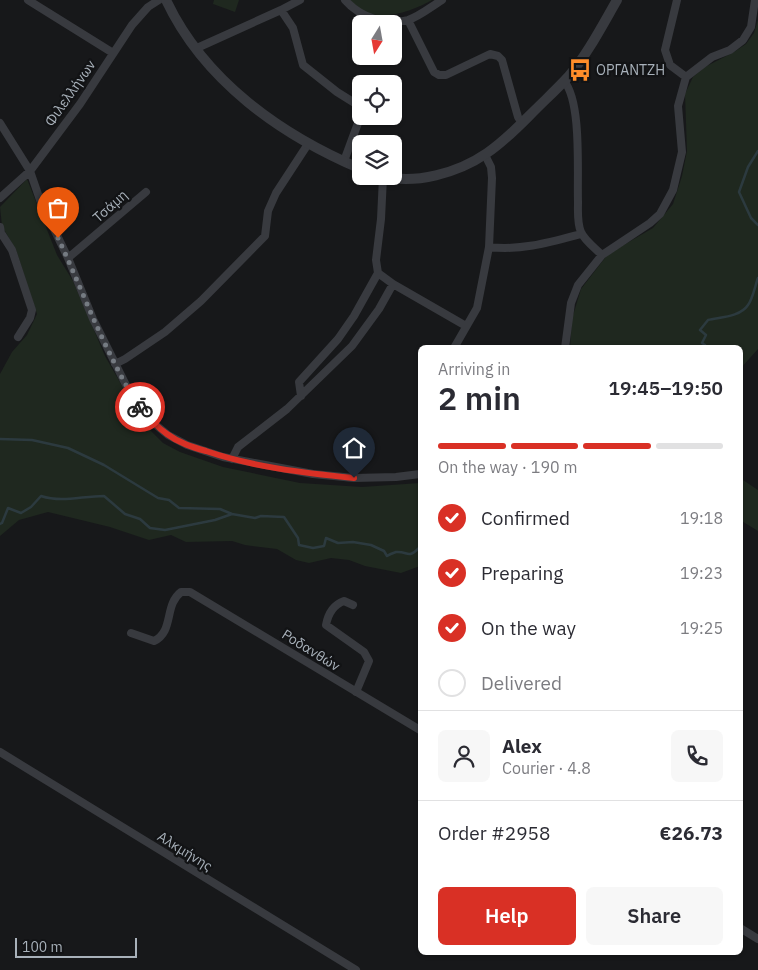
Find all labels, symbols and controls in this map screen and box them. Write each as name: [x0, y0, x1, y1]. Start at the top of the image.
north arrow: [352, 15, 402, 65]
map controls: [352, 15, 402, 185]
street label: Φιλελλήνων: [41, 56, 99, 130]
bus stop icon: ΟΡΓΑΝΤΖΗ: [567, 57, 593, 83]
place label: ΟΡΓΑΝΤΖΗ: [596, 61, 665, 79]
button: locate: [352, 75, 402, 125]
button: layers: [352, 135, 402, 185]
street label: Τσάμη: [89, 186, 131, 226]
pin: [37, 187, 79, 238]
icon: bag: [44, 194, 72, 222]
text: Arriving in: [438, 359, 510, 379]
text: 19:45–19:50: [609, 376, 723, 400]
text: 2 min: [438, 377, 521, 419]
courier: [115, 382, 165, 432]
icon: bike: [126, 393, 154, 421]
pin: [333, 427, 375, 478]
icon: home: [340, 434, 368, 462]
text: On the way · 190 m: [438, 457, 577, 477]
icon: check: [438, 504, 466, 532]
text: Confirmed: [481, 506, 570, 530]
text: 19:18: [680, 508, 723, 528]
icon: check: [438, 559, 466, 587]
text: Preparing: [481, 561, 563, 585]
text: 19:23: [680, 563, 723, 583]
icon: check: [438, 614, 466, 642]
text: On the way: [481, 616, 576, 640]
text: 19:25: [680, 618, 723, 638]
street label: Ροδανθών: [279, 625, 343, 675]
text: Delivered: [481, 671, 562, 695]
button: person: [438, 730, 490, 782]
button: phone: [671, 730, 723, 782]
text: Alex: [502, 734, 542, 758]
text: Courier · 4.8: [502, 758, 591, 778]
text: Order #2958: [438, 821, 550, 845]
text: €26.73: [660, 821, 723, 845]
street label: Αλκμήνης: [154, 827, 216, 875]
button: Help: [438, 887, 576, 945]
button: Share: [586, 887, 723, 945]
scale bar: [15, 935, 138, 958]
text: 100 m: [22, 938, 63, 956]

